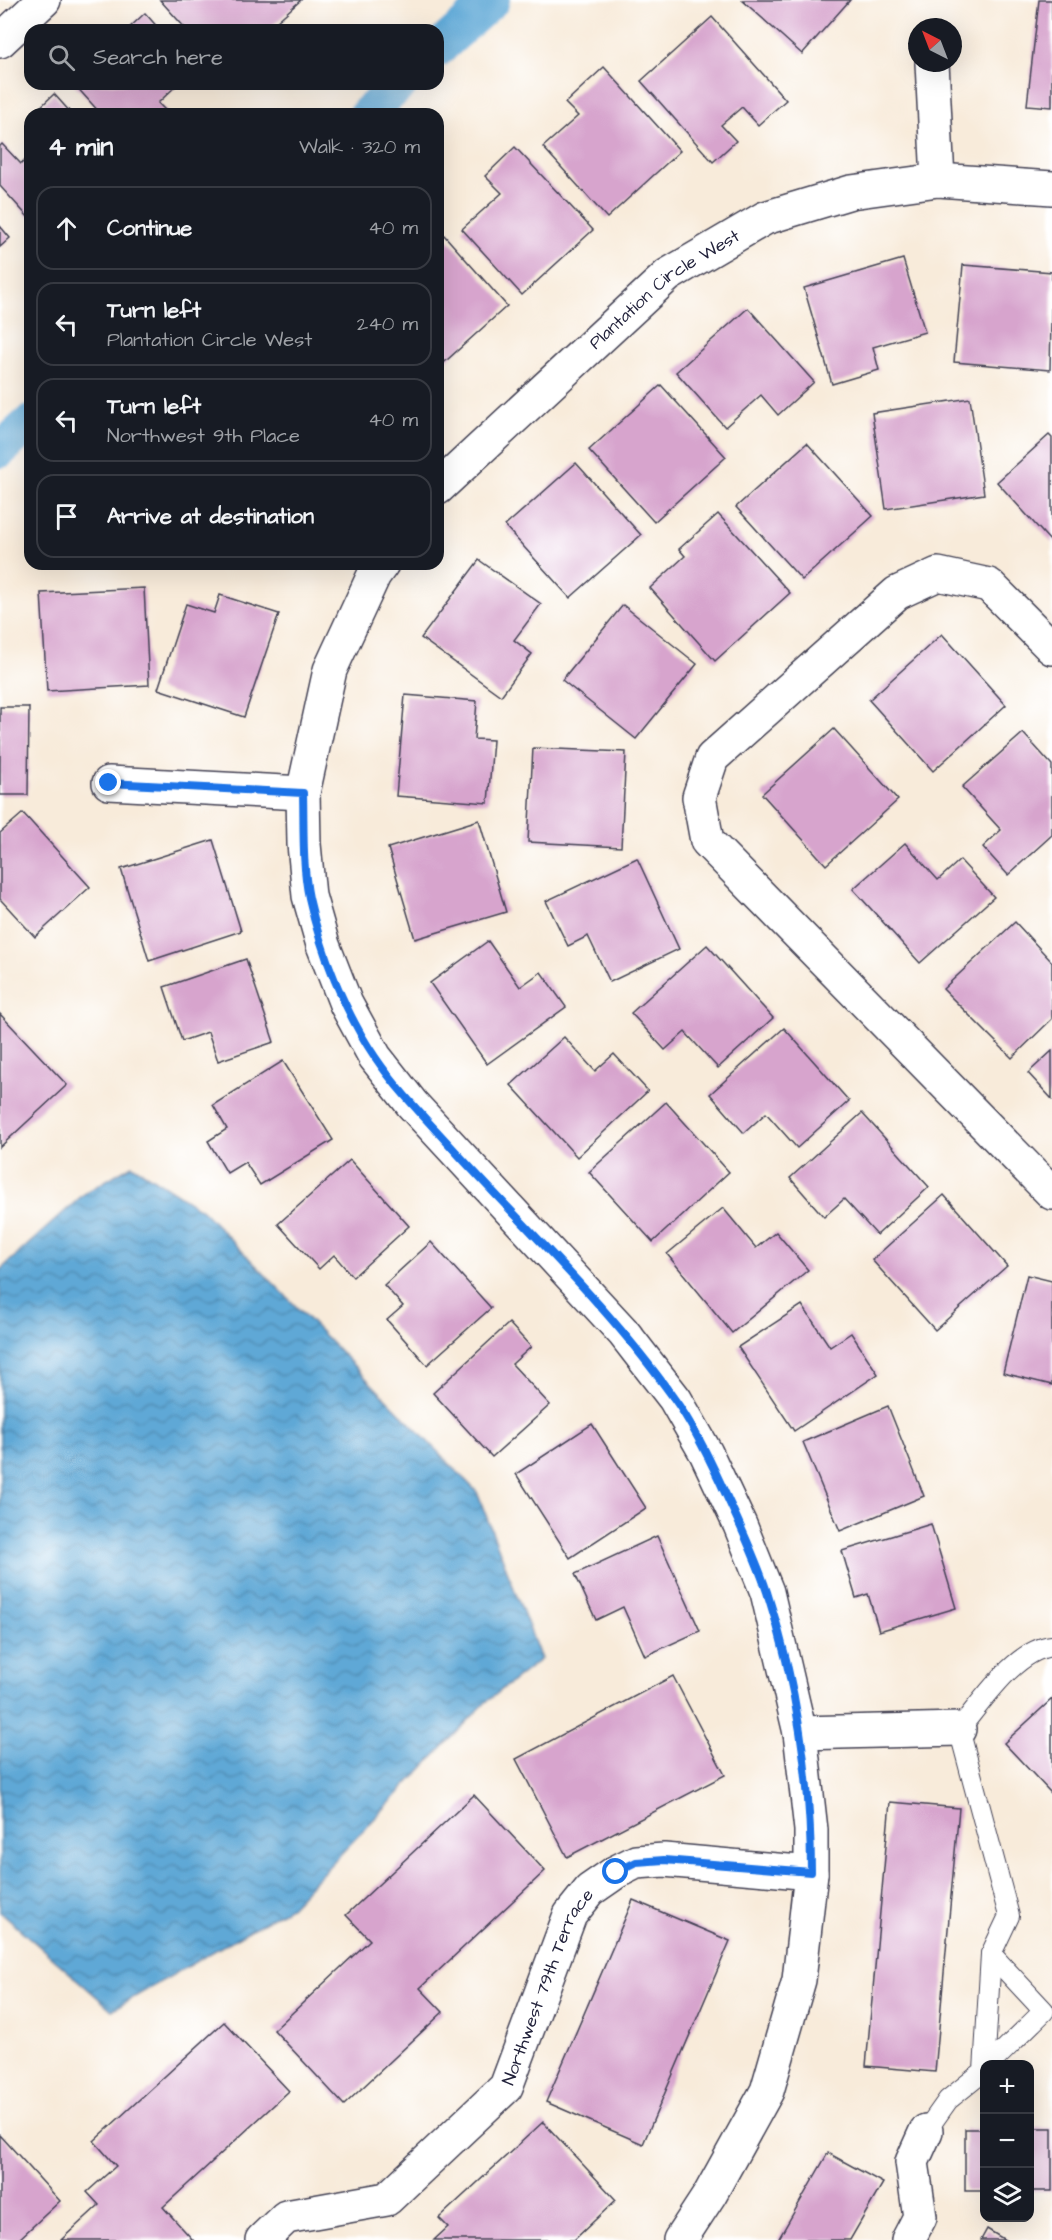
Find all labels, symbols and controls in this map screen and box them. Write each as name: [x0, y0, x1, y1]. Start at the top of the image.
north arrow: [908, 18, 962, 72]
search box: [24, 24, 444, 90]
icon: search: [45, 41, 78, 74]
text: Search here: [93, 42, 223, 73]
text: 4 min: [48, 129, 113, 165]
text: Walk · 320 m: [299, 133, 420, 161]
icon: ahead: [50, 212, 83, 245]
text: Continue: [107, 213, 192, 244]
text: 40 m: [368, 214, 418, 242]
street label: Plantation Circle West: [583, 223, 745, 355]
text: Turn left: [107, 295, 201, 326]
icon: left: [50, 308, 83, 341]
text: 240 m: [357, 310, 418, 338]
text: Plantation Circle West: [107, 326, 312, 354]
text: Turn left: [107, 391, 201, 422]
icon: left: [50, 404, 83, 437]
text: 40 m: [368, 406, 418, 434]
text: Northwest 9th Place: [107, 422, 300, 450]
icon: arrive: [50, 500, 83, 533]
text: Arrive at destination: [107, 501, 314, 532]
route end: [95, 769, 121, 795]
route start: [602, 1858, 628, 1884]
street label: Northwest 79th Terrace: [495, 1883, 599, 2088]
map controls: [980, 2060, 1034, 2222]
button: +: [980, 2060, 1034, 2114]
button: −: [980, 2114, 1034, 2168]
button: layers: [980, 2168, 1034, 2222]

